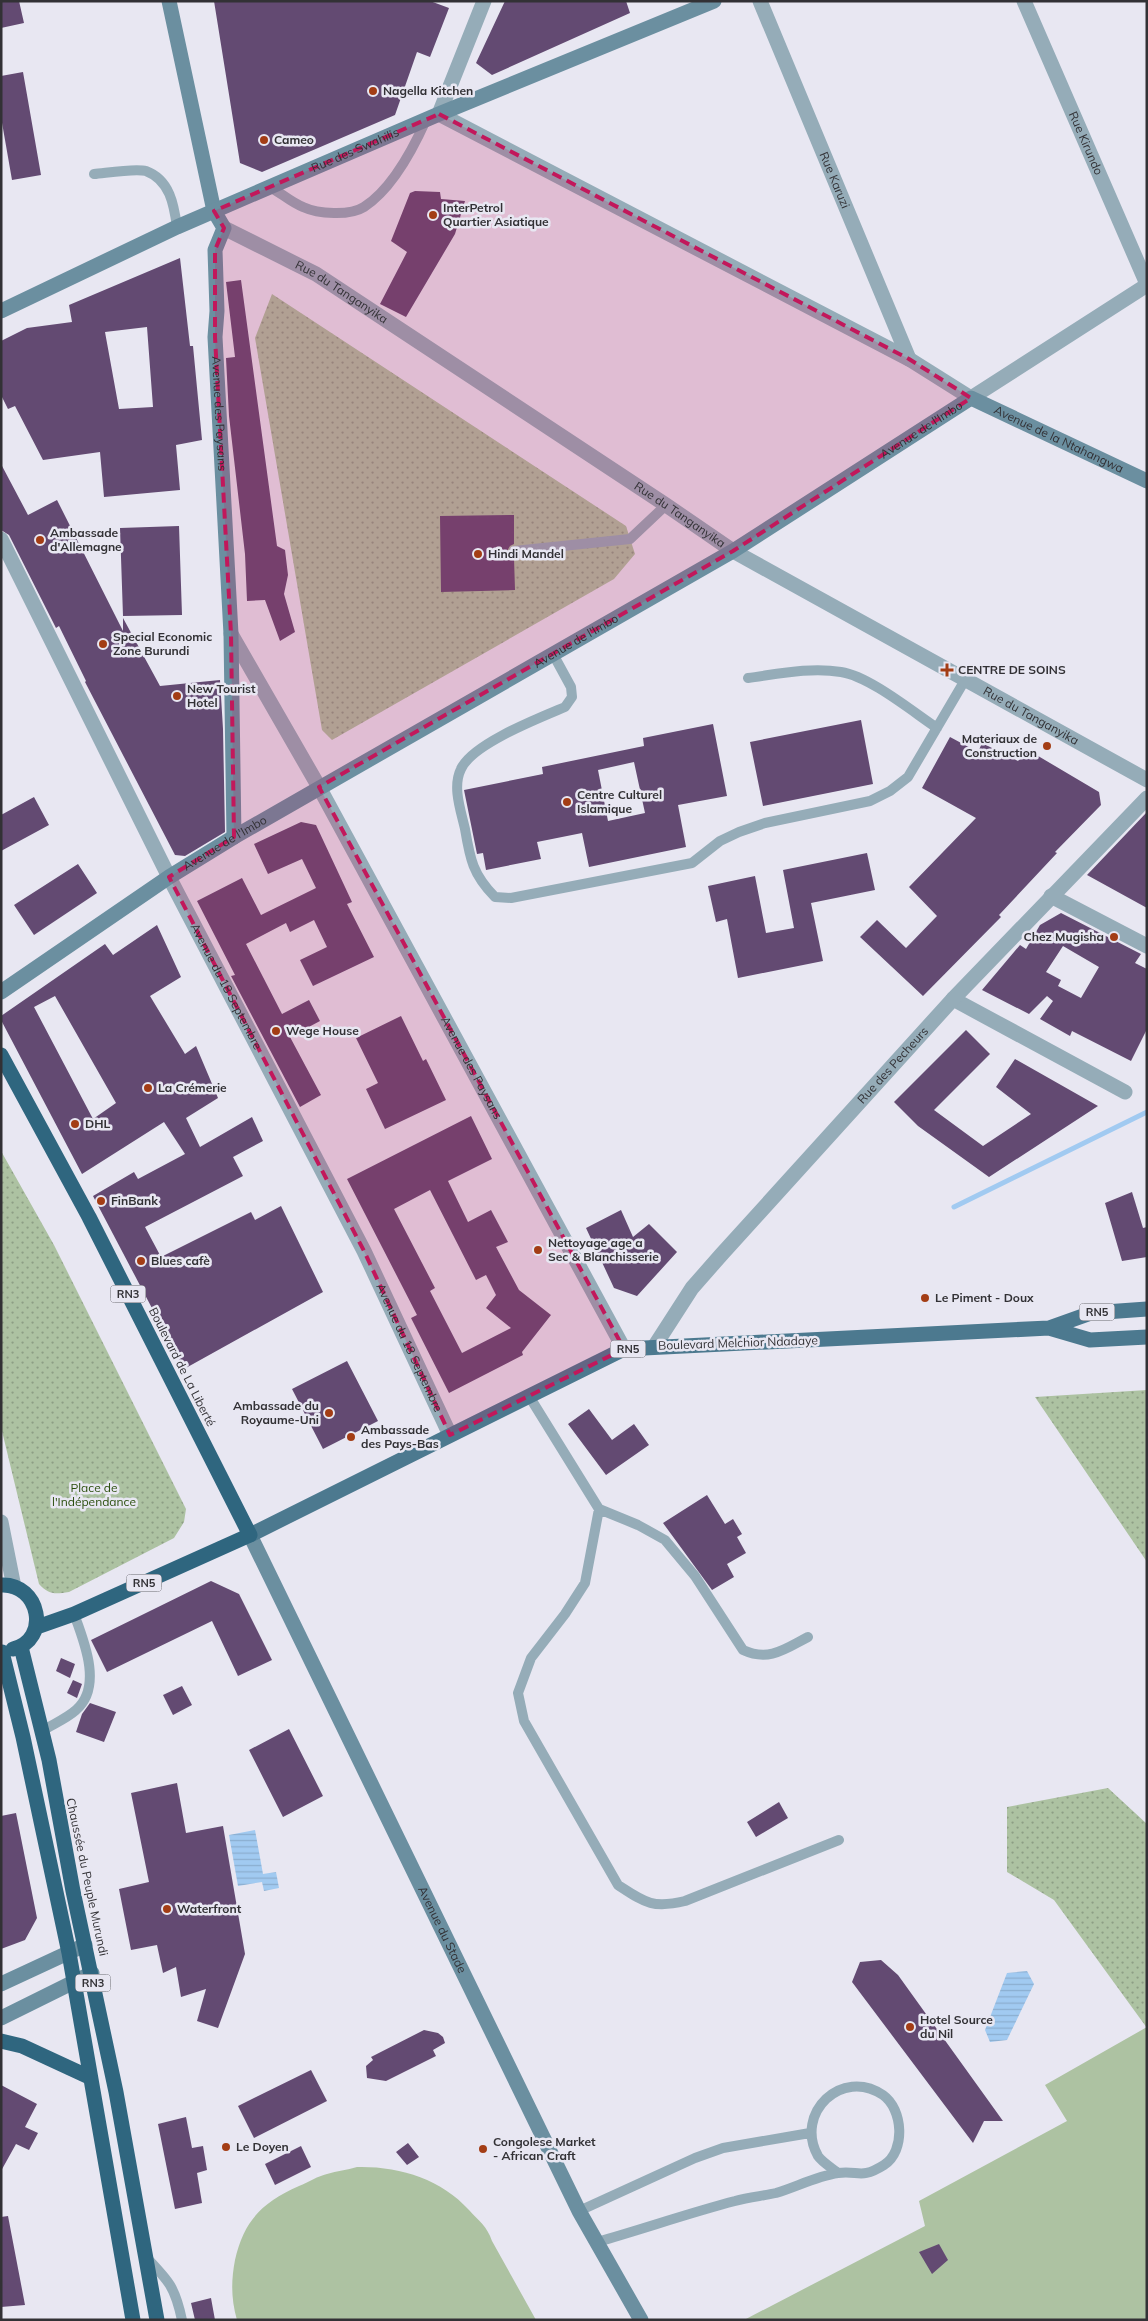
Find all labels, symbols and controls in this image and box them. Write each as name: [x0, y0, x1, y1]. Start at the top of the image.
place label: Nagella Kitchen: [383, 83, 473, 98]
marker: Nagella Kitchen: [367, 85, 379, 97]
street label: Rue Kirundo: [1066, 109, 1107, 177]
street label: Rue des Swahilis: [309, 124, 401, 175]
place label: Cameo: [274, 132, 314, 147]
marker: Cameo: [258, 134, 270, 146]
street label: Rue Karuzi: [817, 149, 854, 211]
place label: InterPetrol Quartier Asiatique: [443, 200, 549, 229]
marker: InterPetrol Quartier Asiatique: [427, 209, 439, 221]
street label: Rue du Tanganyika: [293, 257, 391, 326]
street label: Avenue des Paysans: [209, 356, 230, 471]
street label: Avenue de l'Imbo: [877, 397, 965, 462]
street label: Avenue de la Ntahangwa: [992, 402, 1126, 476]
street label: Rue du Tanganyika: [632, 478, 728, 550]
place label: Ambassade d'Allemagne: [50, 525, 122, 554]
marker: Ambassade d'Allemagne: [34, 534, 46, 546]
place label: Hindi Mandel: [488, 546, 564, 561]
marker: Hindi Mandel: [472, 548, 484, 560]
street label: Avenue de l'Imbo: [531, 610, 621, 671]
place label: Special Economic Zone Burundi: [113, 629, 212, 658]
marker: Special Economic Zone Burundi: [97, 638, 109, 650]
place label: CENTRE DE SOINS: [958, 662, 1066, 677]
marker: CENTRE DE SOINS: [940, 663, 954, 677]
place label: New Tourist Hotel: [187, 681, 256, 710]
street label: Rue du Tanganyika: [981, 683, 1082, 748]
marker: New Tourist Hotel: [171, 690, 183, 702]
place label: Materiaux de Construction: [962, 731, 1037, 760]
marker: Materiaux de Construction: [1041, 740, 1053, 752]
place label: Centre Culturel Islamique: [577, 787, 662, 816]
marker: Centre Culturel Islamique: [561, 796, 573, 808]
street label: Avenue de l'Imbo: [180, 812, 269, 874]
street label: Avenue du 18 Septembre: [188, 921, 266, 1052]
place label: Chez Mugisha: [1024, 929, 1104, 944]
marker: Chez Mugisha: [1108, 931, 1120, 943]
street label: Avenue des Paysans: [438, 1013, 506, 1122]
place label: Wege House: [286, 1023, 359, 1038]
street label: Rue des Pecheurs: [854, 1023, 931, 1107]
marker: Wege House: [270, 1025, 282, 1037]
place label: La Crémerie: [158, 1080, 227, 1095]
marker: La Crémerie: [142, 1082, 154, 1094]
place label: DHL: [85, 1116, 110, 1131]
marker: DHL: [69, 1118, 81, 1130]
place label: FinBank: [111, 1193, 158, 1208]
marker: FinBank: [95, 1195, 107, 1207]
place label: Nettoyage age a Sec & Blanchisserie: [548, 1235, 659, 1264]
marker: Nettoyage age a Sec & Blanchisserie: [532, 1244, 544, 1256]
place label: Blues cafè: [151, 1253, 210, 1268]
marker: Blues cafè: [135, 1255, 147, 1267]
street label: Avenue du 18 Septembre: [373, 1281, 446, 1414]
road number: RN3: [110, 1286, 146, 1302]
place label: Le Piment - Doux: [935, 1290, 1034, 1305]
marker: Le Piment - Doux: [919, 1292, 931, 1304]
road number: RN5: [1080, 1304, 1114, 1320]
street label: Boulevard de La Liberté: [146, 1305, 219, 1429]
street label: Boulevard Melchior Ndadaye: [658, 1332, 818, 1353]
road number: RN5: [610, 1340, 646, 1358]
place label: Ambassade du Royaume-Uni: [233, 1398, 319, 1427]
marker: Ambassade du Royaume-Uni: [323, 1407, 335, 1419]
place label: Ambassade des Pays-Bas: [361, 1422, 439, 1451]
marker: Ambassade des Pays-Bas: [345, 1431, 357, 1443]
park label: Place de l'Indépendance: [52, 1480, 136, 1509]
road number: RN5: [126, 1575, 162, 1592]
street label: Chaussée du Peuple Murundi: [63, 1797, 112, 1957]
street label: Avenue du Stade: [415, 1884, 470, 1975]
place label: Waterfront: [177, 1901, 242, 1916]
marker: Waterfront: [161, 1903, 173, 1915]
road number: RN3: [76, 1975, 110, 1992]
place label: Hotel Source du Nil: [920, 2012, 993, 2041]
marker: Hotel Source du Nil: [904, 2021, 916, 2033]
place label: Congolese Market - African Craft: [493, 2134, 596, 2163]
place label: Le Doyen: [236, 2139, 289, 2154]
marker: Le Doyen: [220, 2141, 232, 2153]
marker: Congolese Market - African Craft: [477, 2143, 489, 2155]

